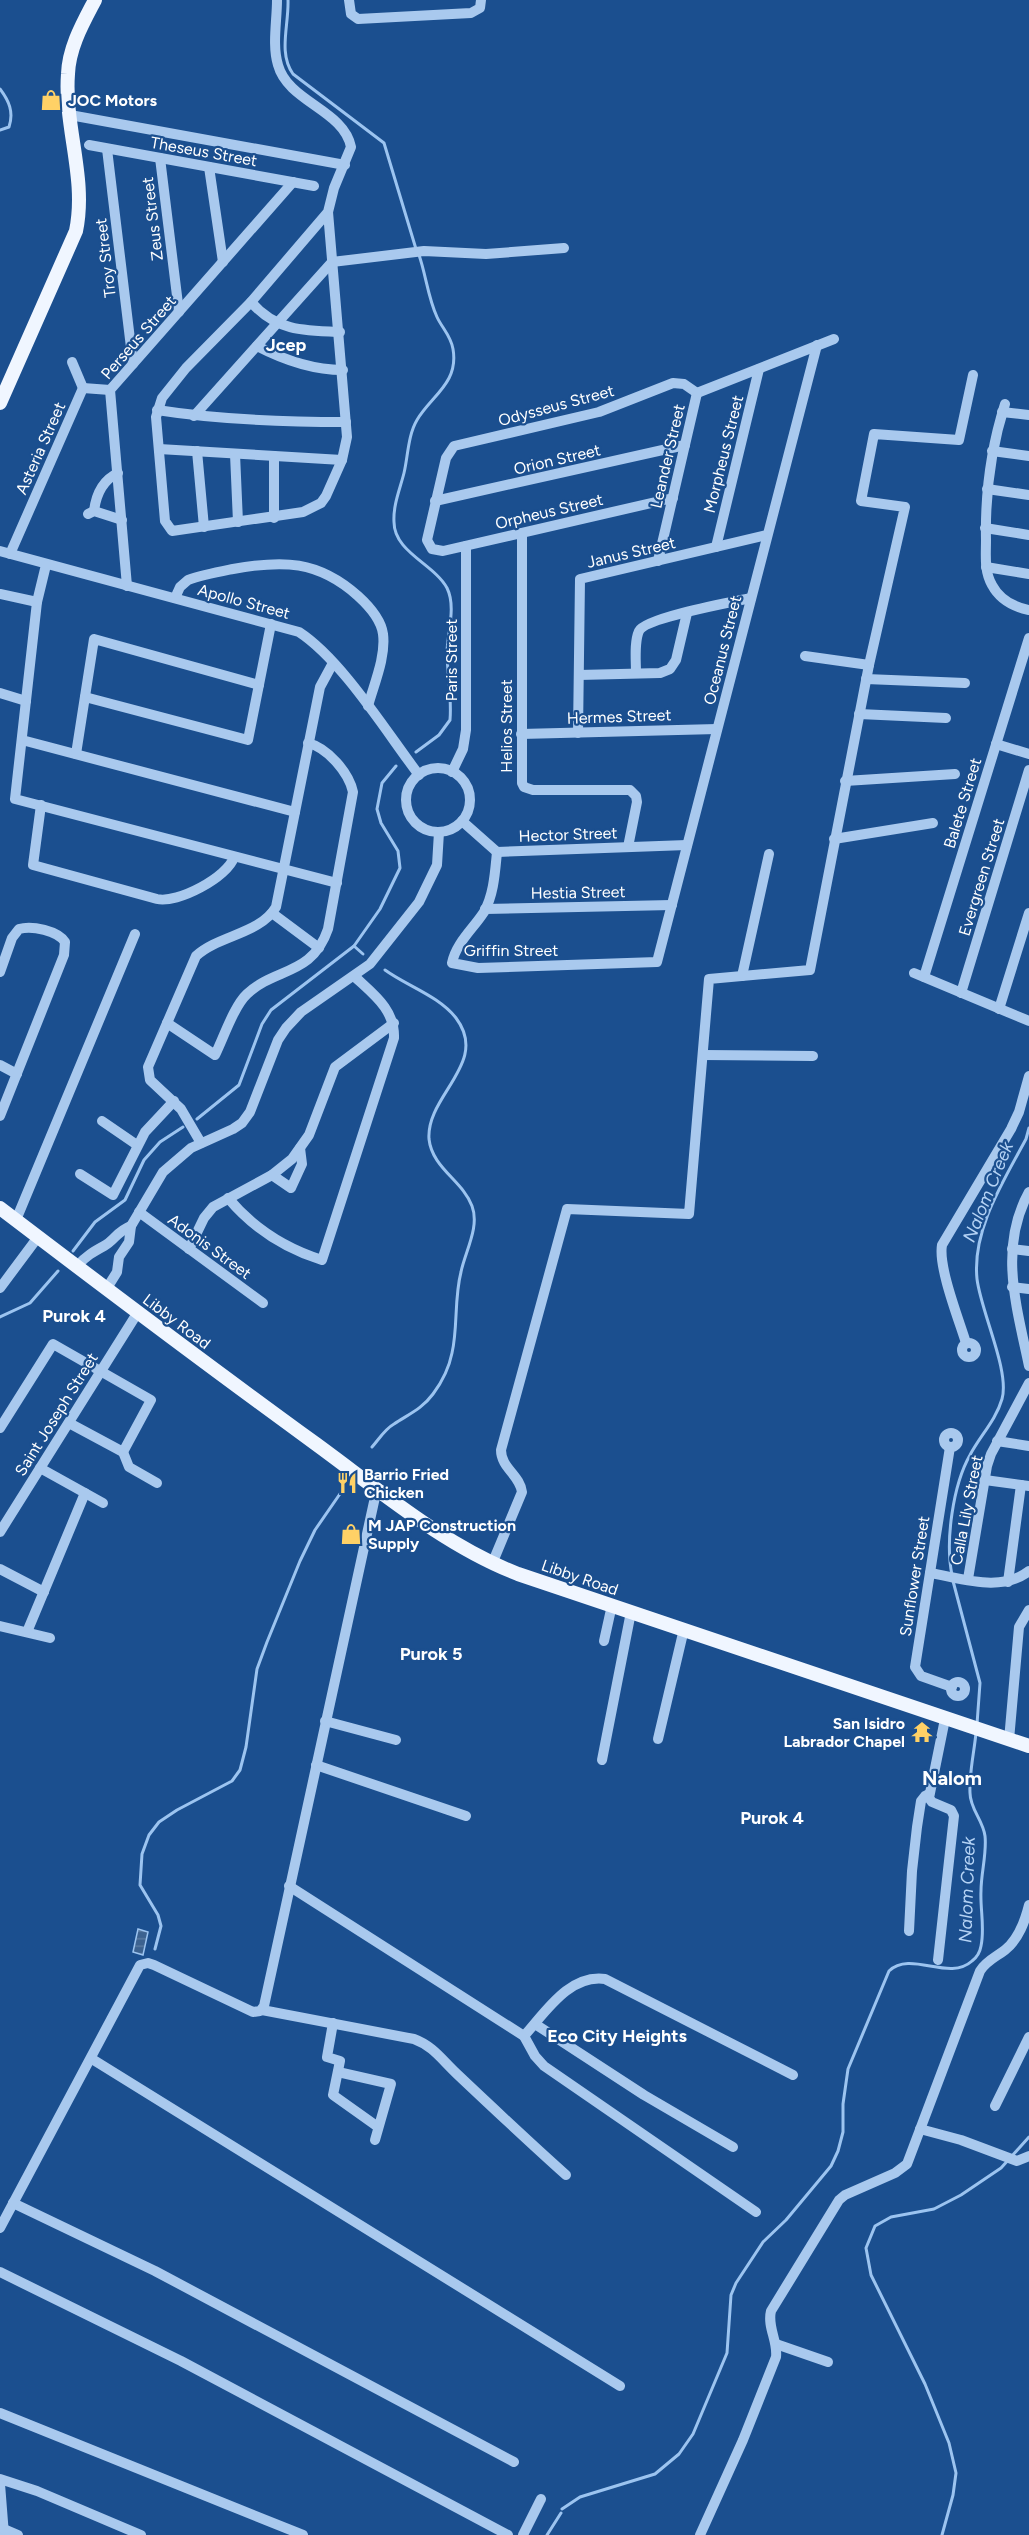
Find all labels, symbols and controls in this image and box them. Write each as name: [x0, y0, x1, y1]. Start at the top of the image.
shop icon: JOC Motors: [39, 88, 63, 112]
place label: JOC Motors: [68, 91, 157, 110]
street label: Theseus Street: [149, 133, 259, 170]
street label: Zeus Street: [138, 176, 167, 262]
street label: Troy Street: [91, 217, 120, 299]
street label: Perseus Street: [97, 292, 180, 383]
district label: Jcep: [266, 334, 306, 356]
street label: Odysseus Street: [496, 381, 616, 430]
street label: Morpheus Street: [700, 393, 747, 515]
street label: Asteria Street: [12, 399, 69, 497]
street label: Leander Street: [646, 402, 689, 510]
street label: Orion Street: [512, 440, 602, 479]
street label: Orpheus Street: [493, 490, 605, 533]
street label: Janus Street: [585, 533, 677, 572]
street label: Apollo Street: [196, 580, 292, 623]
street label: Oceanus Street: [700, 593, 745, 707]
street label: Paris Street: [442, 619, 461, 701]
street label: Helios Street: [497, 679, 516, 773]
street label: Hermes Street: [566, 705, 672, 728]
street label: Balete Street: [940, 756, 985, 851]
street label: Evergreen Street: [955, 816, 1008, 938]
street label: Hector Street: [518, 823, 618, 846]
street label: Hestia Street: [530, 882, 626, 903]
street label: Griffin Street: [464, 941, 558, 960]
water label: Nalom Creek: [958, 1137, 1019, 1245]
street label: Adonis Street: [164, 1210, 255, 1283]
street label: Libby Road: [139, 1290, 214, 1353]
district label: Purok 4: [42, 1305, 106, 1327]
street label: Saint Joseph Street: [11, 1349, 102, 1479]
street label: Calla Lily Street: [947, 1454, 986, 1567]
place label: Barrio Fried Chicken: [364, 1465, 449, 1502]
restaurant icon: Barrio Fried Chicken: [335, 1471, 359, 1495]
street label: Sunflower Street: [896, 1515, 933, 1638]
place label: M JAP Construction Supply: [368, 1516, 516, 1553]
shop icon: M JAP Construction Supply: [339, 1522, 363, 1546]
street label: Libby Road: [539, 1556, 621, 1599]
district label: Purok 5: [400, 1643, 462, 1665]
place label: San Isidro Labrador Chapel: [783, 1714, 905, 1751]
temple icon: San Isidro Labrador Chapel: [910, 1720, 934, 1744]
district label: Nalom: [922, 1766, 982, 1790]
district label: Purok 4: [740, 1807, 804, 1829]
water label: Nalom Creek: [954, 1835, 980, 1943]
district label: Eco City Heights: [547, 2025, 687, 2047]

